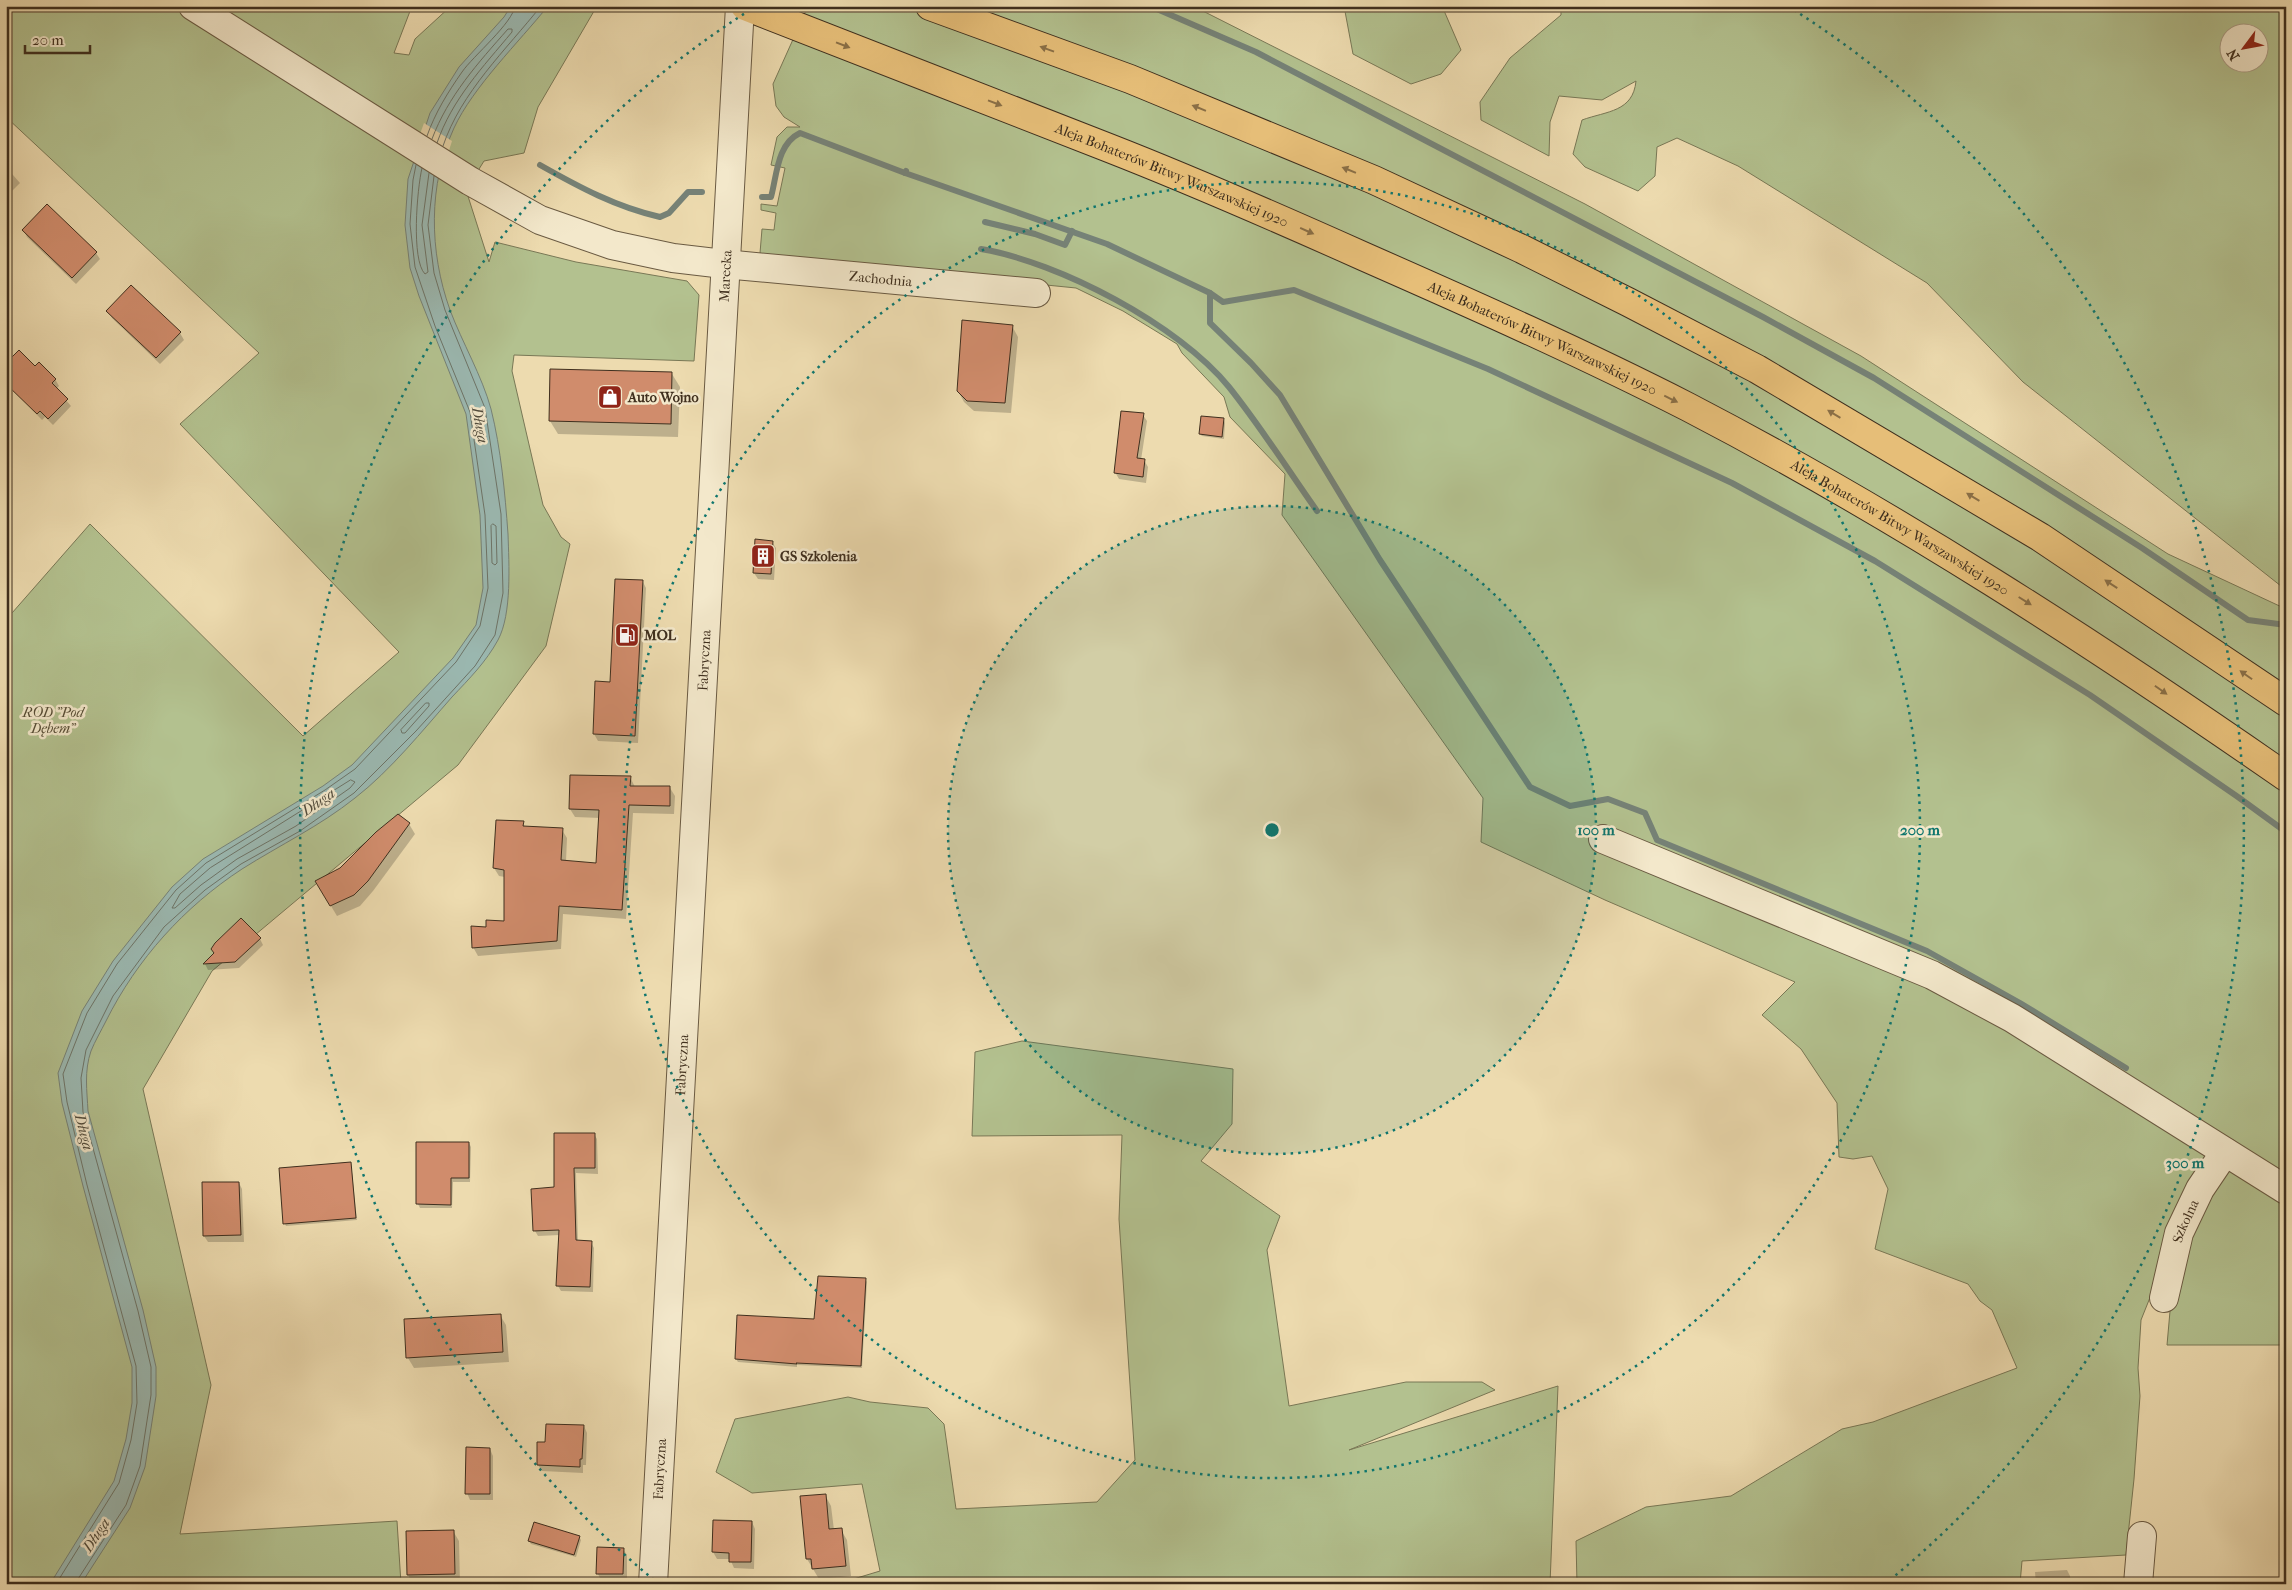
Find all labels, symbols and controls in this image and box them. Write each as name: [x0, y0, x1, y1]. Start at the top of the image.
scale bar: [25, 22, 90, 54]
north arrow: [2220, 22, 2270, 72]
text: 20 m: [32, 31, 64, 49]
one-way arrow: [836, 42, 851, 49]
one-way arrow: [1039, 45, 1054, 53]
text: N: [2223, 45, 2243, 64]
one-way arrow: [988, 100, 1002, 108]
one-way arrow: [1191, 103, 1206, 111]
street label: Aleja Bohaterów Bitwy Warszawskiej 1920: [1052, 119, 1291, 231]
one-way arrow: [1342, 165, 1356, 173]
one-way arrow: [1300, 228, 1314, 236]
street label: Marecka: [716, 249, 736, 302]
street label: Zachodnia: [848, 268, 913, 290]
street label: Aleja Bohaterów Bitwy Warszawskiej 1920: [1424, 277, 1660, 399]
shop icon: Auto Wojno: [597, 384, 623, 410]
place label: Auto Wojno: [627, 389, 699, 406]
one-way arrow: [1664, 395, 1678, 403]
water label: Długa: [468, 405, 492, 445]
one-way arrow: [1827, 410, 1840, 419]
street label: Aleja Bohaterów Bitwy Warszawskiej 1920: [1787, 456, 2012, 599]
one-way arrow: [1967, 493, 1980, 502]
building icon: GS Szkolenia: [750, 543, 776, 569]
place label: GS Szkolenia: [780, 548, 857, 565]
one-way arrow: [2104, 579, 2118, 589]
one-way arrow: [2018, 597, 2031, 606]
fuel station icon: MOL: [614, 622, 640, 648]
place label: MOL: [643, 627, 677, 644]
street label: Fabryczna: [694, 629, 715, 692]
one-way arrow: [2239, 670, 2252, 680]
one-way arrow: [2154, 685, 2168, 695]
park label: ROD "Pod Dębem": [22, 704, 85, 737]
water label: Długa: [297, 784, 338, 820]
centre of rings: [1263, 821, 1281, 839]
text: 100 m: [1577, 821, 1615, 839]
text: 200 m: [1900, 821, 1940, 839]
street label: Fabryczna: [672, 1033, 692, 1096]
water label: Długa: [71, 1111, 97, 1152]
text: 300 m: [2166, 1154, 2205, 1172]
street label: Szkolna: [2169, 1196, 2203, 1244]
street label: Fabryczna: [650, 1438, 670, 1500]
water label: Długa: [78, 1515, 114, 1556]

